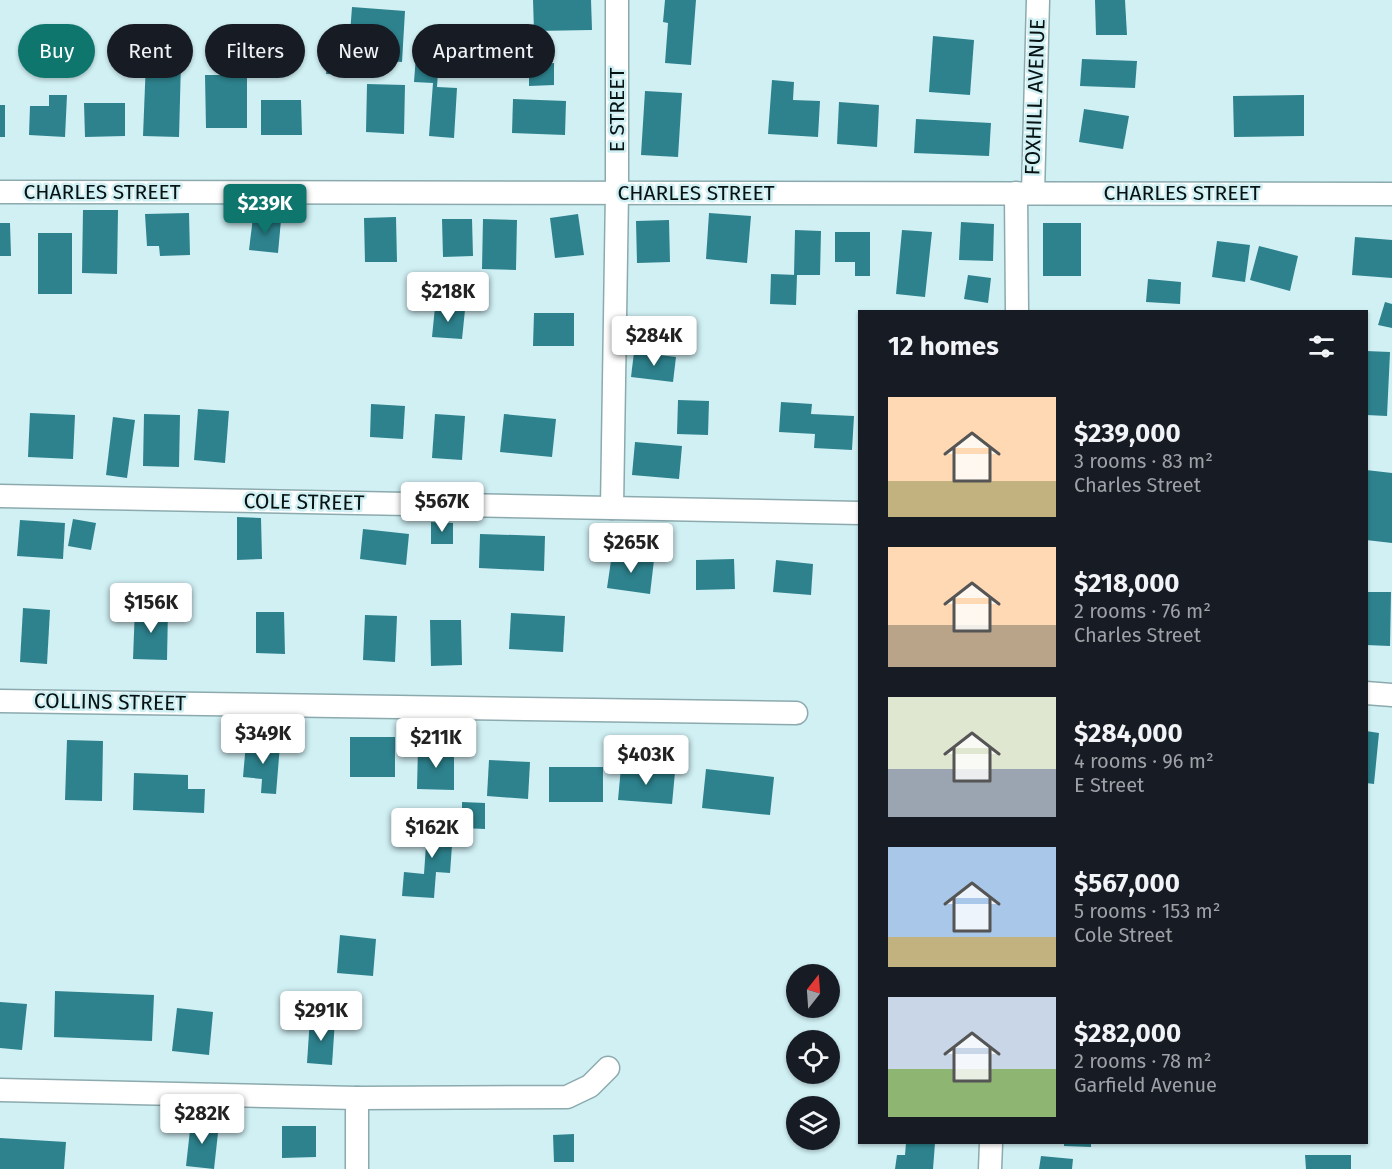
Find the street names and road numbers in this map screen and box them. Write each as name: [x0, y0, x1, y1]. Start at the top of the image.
street label: FOXHILL AVENUE: [1019, 18, 1051, 176]
street label: E STREET: [604, 68, 630, 152]
street label: CHARLES STREET: [23, 179, 181, 205]
street label: CHARLES STREET: [617, 180, 775, 206]
street label: CHARLES STREET: [1103, 180, 1261, 206]
street label: COLE STREET: [243, 488, 365, 516]
street label: COLLINS STREET: [34, 688, 186, 716]

